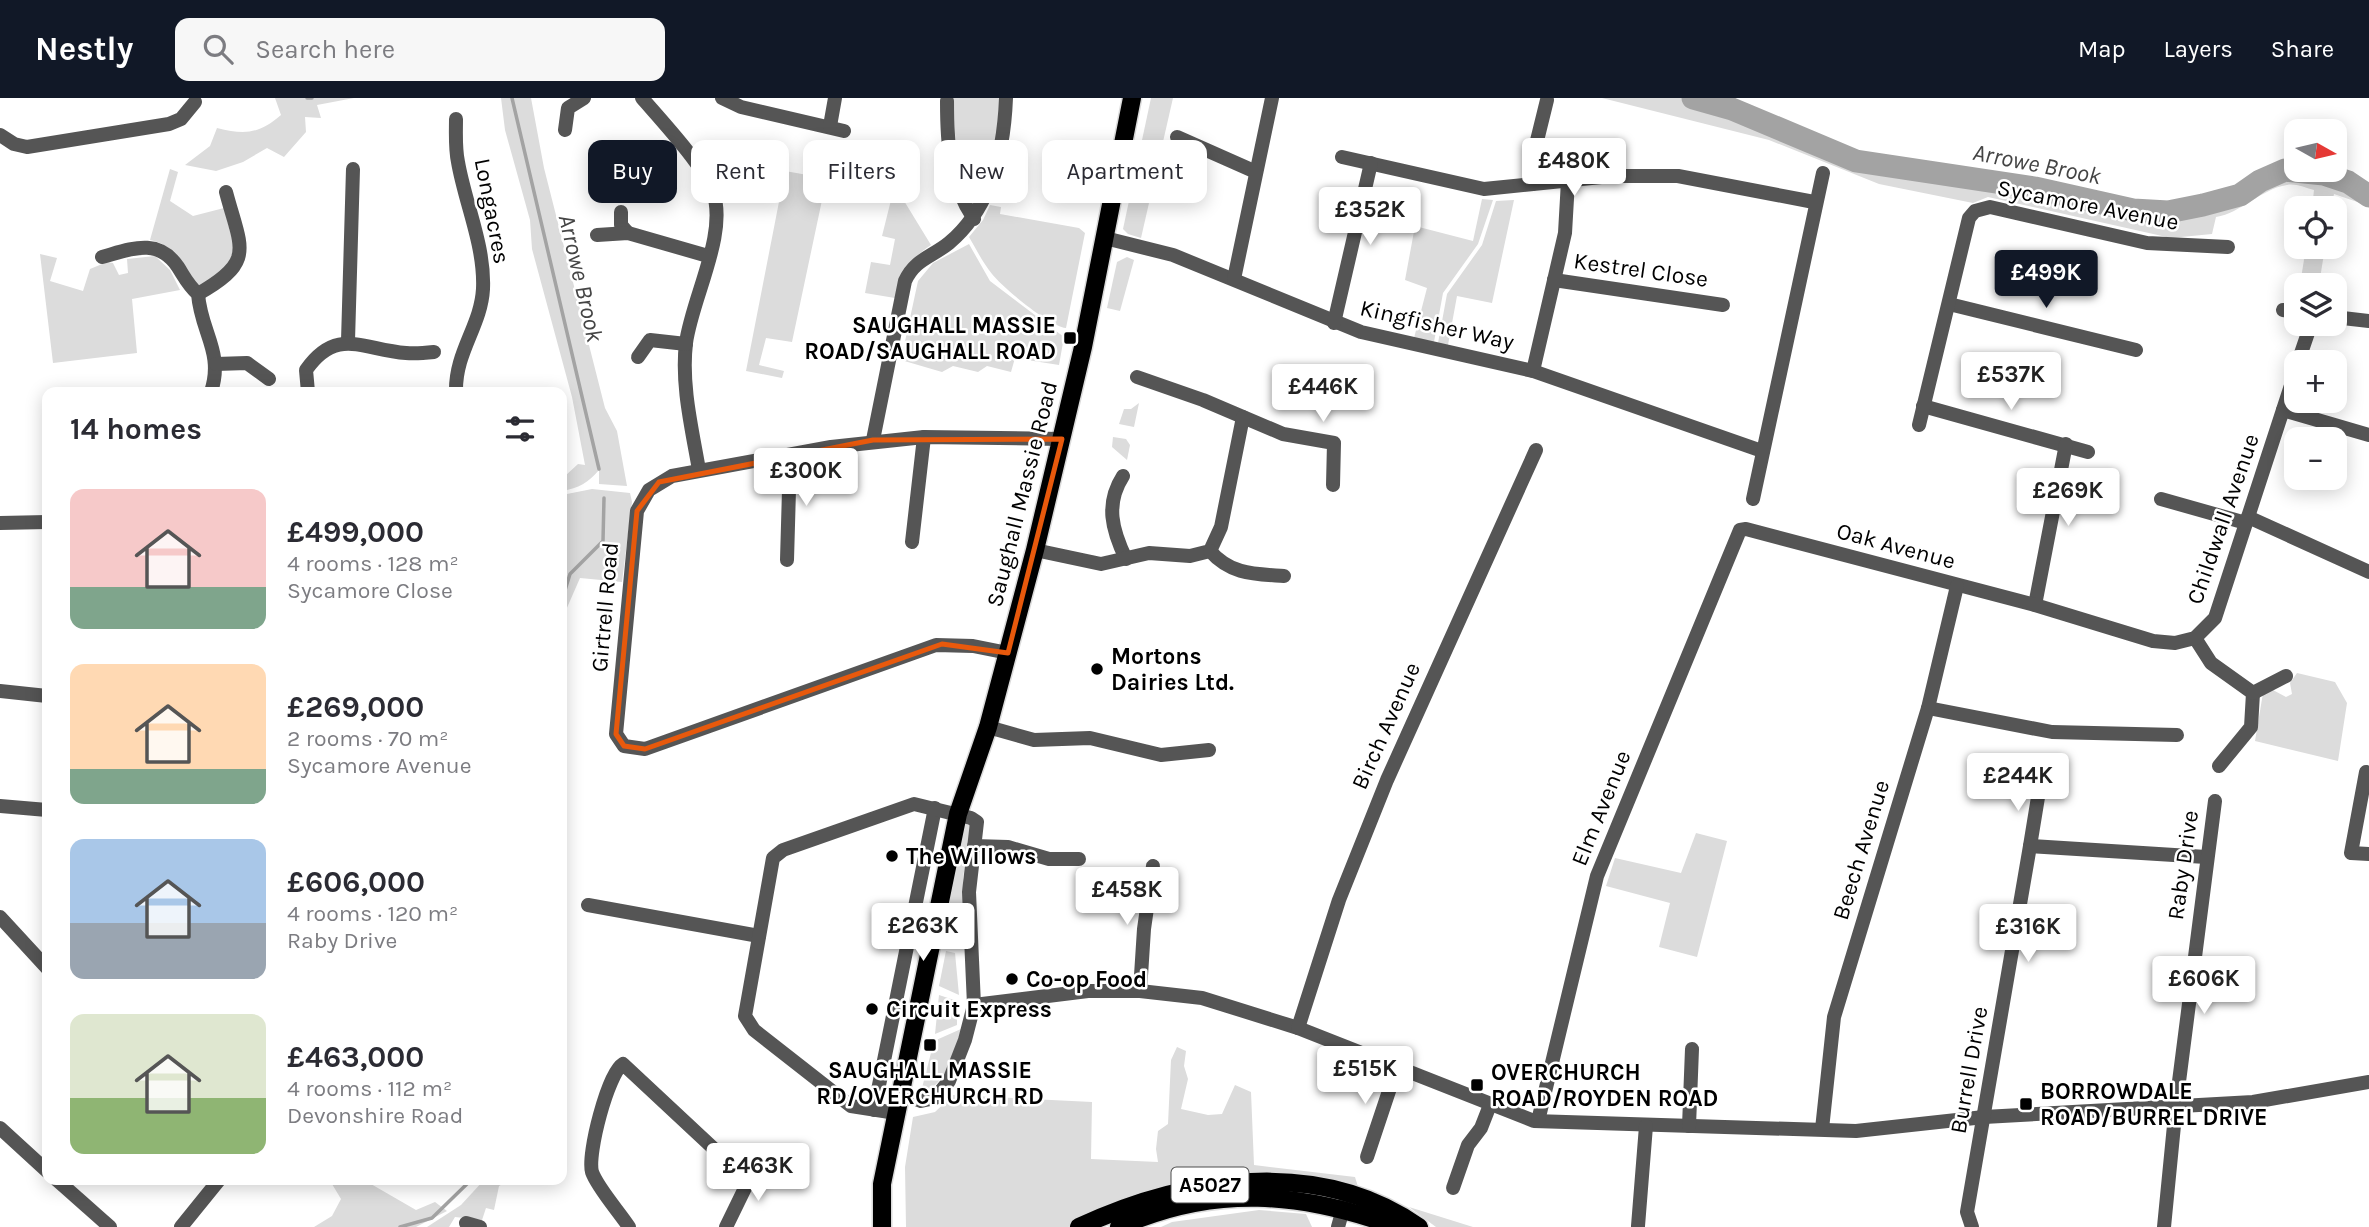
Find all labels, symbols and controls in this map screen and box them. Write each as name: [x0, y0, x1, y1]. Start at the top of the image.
search box: [175, 18, 665, 81]
text: Nestly: [35, 30, 133, 68]
icon: search: [199, 30, 237, 68]
text: Search here: [255, 34, 395, 65]
text: Map: [2078, 35, 2126, 63]
text: Layers: [2164, 35, 2233, 63]
text: Share: [2271, 35, 2334, 63]
north arrow: [2284, 119, 2347, 182]
map controls: [2284, 119, 2347, 490]
water label: Arrowe Brook: [1971, 138, 2104, 190]
pin: £480K: [1525, 139, 1623, 198]
chip: Buy: [588, 140, 677, 203]
chip: Rent: [691, 140, 789, 203]
chip: Filters: [803, 140, 920, 203]
chip: New: [934, 140, 1028, 203]
chip: Apartment: [1042, 140, 1207, 203]
text: £480K: [1538, 147, 1610, 174]
street label: Longacres: [469, 156, 515, 266]
street label: Sycamore Avenue: [1995, 174, 2181, 236]
pin: £352K: [1321, 188, 1419, 247]
text: £352K: [1335, 196, 1405, 223]
button: locate: [2284, 196, 2347, 259]
water label: Arrowe Brook: [553, 212, 609, 345]
street label: Kestrel Close: [1572, 247, 1710, 293]
pin: £499K: [1997, 250, 2095, 310]
text: £499K: [2011, 259, 2081, 286]
button: layers: [2284, 273, 2347, 336]
street label: Kingfisher Way: [1357, 294, 1517, 356]
place label: SAUGHALL MASSIE ROAD/SAUGHALL ROAD: [804, 312, 1056, 365]
marker: SAUGHALL MASSIE ROAD/SAUGHALL ROAD: [1062, 330, 1078, 346]
button: +: [2284, 350, 2347, 413]
pin: £537K: [1962, 352, 2060, 412]
text: £537K: [1977, 361, 2045, 388]
pin: £446K: [1274, 364, 1372, 424]
text: £446K: [1288, 373, 1358, 400]
street label: Saughall Massie Road: [981, 378, 1063, 610]
icon: filters: [501, 410, 539, 448]
text: 14 homes: [70, 411, 202, 447]
button: −: [2284, 427, 2347, 490]
street label: Childwall Avenue: [2181, 430, 2265, 608]
pin: £300K: [757, 448, 855, 508]
text: £300K: [770, 457, 842, 484]
pin: £269K: [2019, 468, 2117, 528]
text: £269K: [2033, 477, 2103, 504]
text: £499,000: [287, 514, 424, 550]
icon: home: [126, 517, 210, 601]
street label: Oak Avenue: [1834, 517, 1958, 575]
street label: Girtrell Road: [586, 541, 624, 673]
text: 4 rooms · 128 m²: [287, 550, 459, 577]
text: Sycamore Close: [287, 577, 453, 604]
place label: Mortons Dairies Ltd.: [1111, 643, 1234, 696]
street label: Birch Avenue: [1346, 658, 1426, 794]
marker: Mortons Dairies Ltd.: [1089, 661, 1105, 677]
text: £269,000: [287, 689, 424, 725]
icon: home: [126, 692, 210, 776]
text: 2 rooms · 70 m²: [287, 725, 449, 752]
street label: Elm Avenue: [1566, 746, 1636, 870]
text: Sycamore Avenue: [287, 752, 472, 779]
pin: £244K: [1969, 754, 2067, 813]
text: £244K: [1983, 762, 2053, 789]
street label: Beech Avenue: [1827, 777, 1895, 923]
street label: Raby Drive: [2162, 809, 2204, 921]
place label: The Willows: [906, 843, 1036, 870]
marker: The Willows: [884, 848, 900, 864]
text: £606,000: [287, 864, 425, 900]
icon: home: [126, 867, 210, 951]
pin: £458K: [1078, 868, 1176, 927]
text: £458K: [1092, 876, 1162, 903]
text: 4 rooms · 120 m²: [287, 900, 458, 927]
pin: £263K: [874, 904, 972, 963]
pin: £316K: [1979, 904, 2077, 964]
text: £263K: [887, 912, 959, 939]
text: £316K: [1995, 913, 2061, 940]
text: Raby Drive: [287, 927, 397, 954]
pin: £606K: [2155, 956, 2253, 1016]
text: £606K: [2168, 965, 2240, 992]
place label: Co-op Food: [1026, 966, 1147, 993]
marker: Co-op Food: [1004, 971, 1020, 987]
place label: Circuit Express: [886, 996, 1052, 1023]
marker: Circuit Express: [864, 1001, 880, 1017]
street label: Burrell Drive: [1945, 1004, 1993, 1136]
marker: SAUGHALL MASSIE RD/OVERCHURCH RD: [922, 1037, 938, 1053]
text: £463,000: [287, 1039, 424, 1075]
icon: home: [126, 1042, 210, 1126]
pin: £515K: [1316, 1046, 1414, 1106]
text: £515K: [1333, 1055, 1397, 1082]
place label: SAUGHALL MASSIE RD/OVERCHURCH RD: [816, 1057, 1044, 1110]
place label: OVERCHURCH ROAD/ROYDEN ROAD: [1491, 1059, 1718, 1112]
text: 4 rooms · 112 m²: [287, 1075, 452, 1102]
marker: OVERCHURCH ROAD/ROYDEN ROAD: [1469, 1077, 1485, 1093]
place label: BORROWDALE ROAD/BURREL DRIVE: [2040, 1078, 2268, 1131]
marker: BORROWDALE ROAD/BURREL DRIVE: [2018, 1096, 2034, 1112]
text: Devonshire Road: [287, 1102, 463, 1129]
pin: £463K: [709, 1144, 807, 1203]
text: £463K: [723, 1152, 793, 1179]
road number: A5027: [1172, 1168, 1248, 1202]

